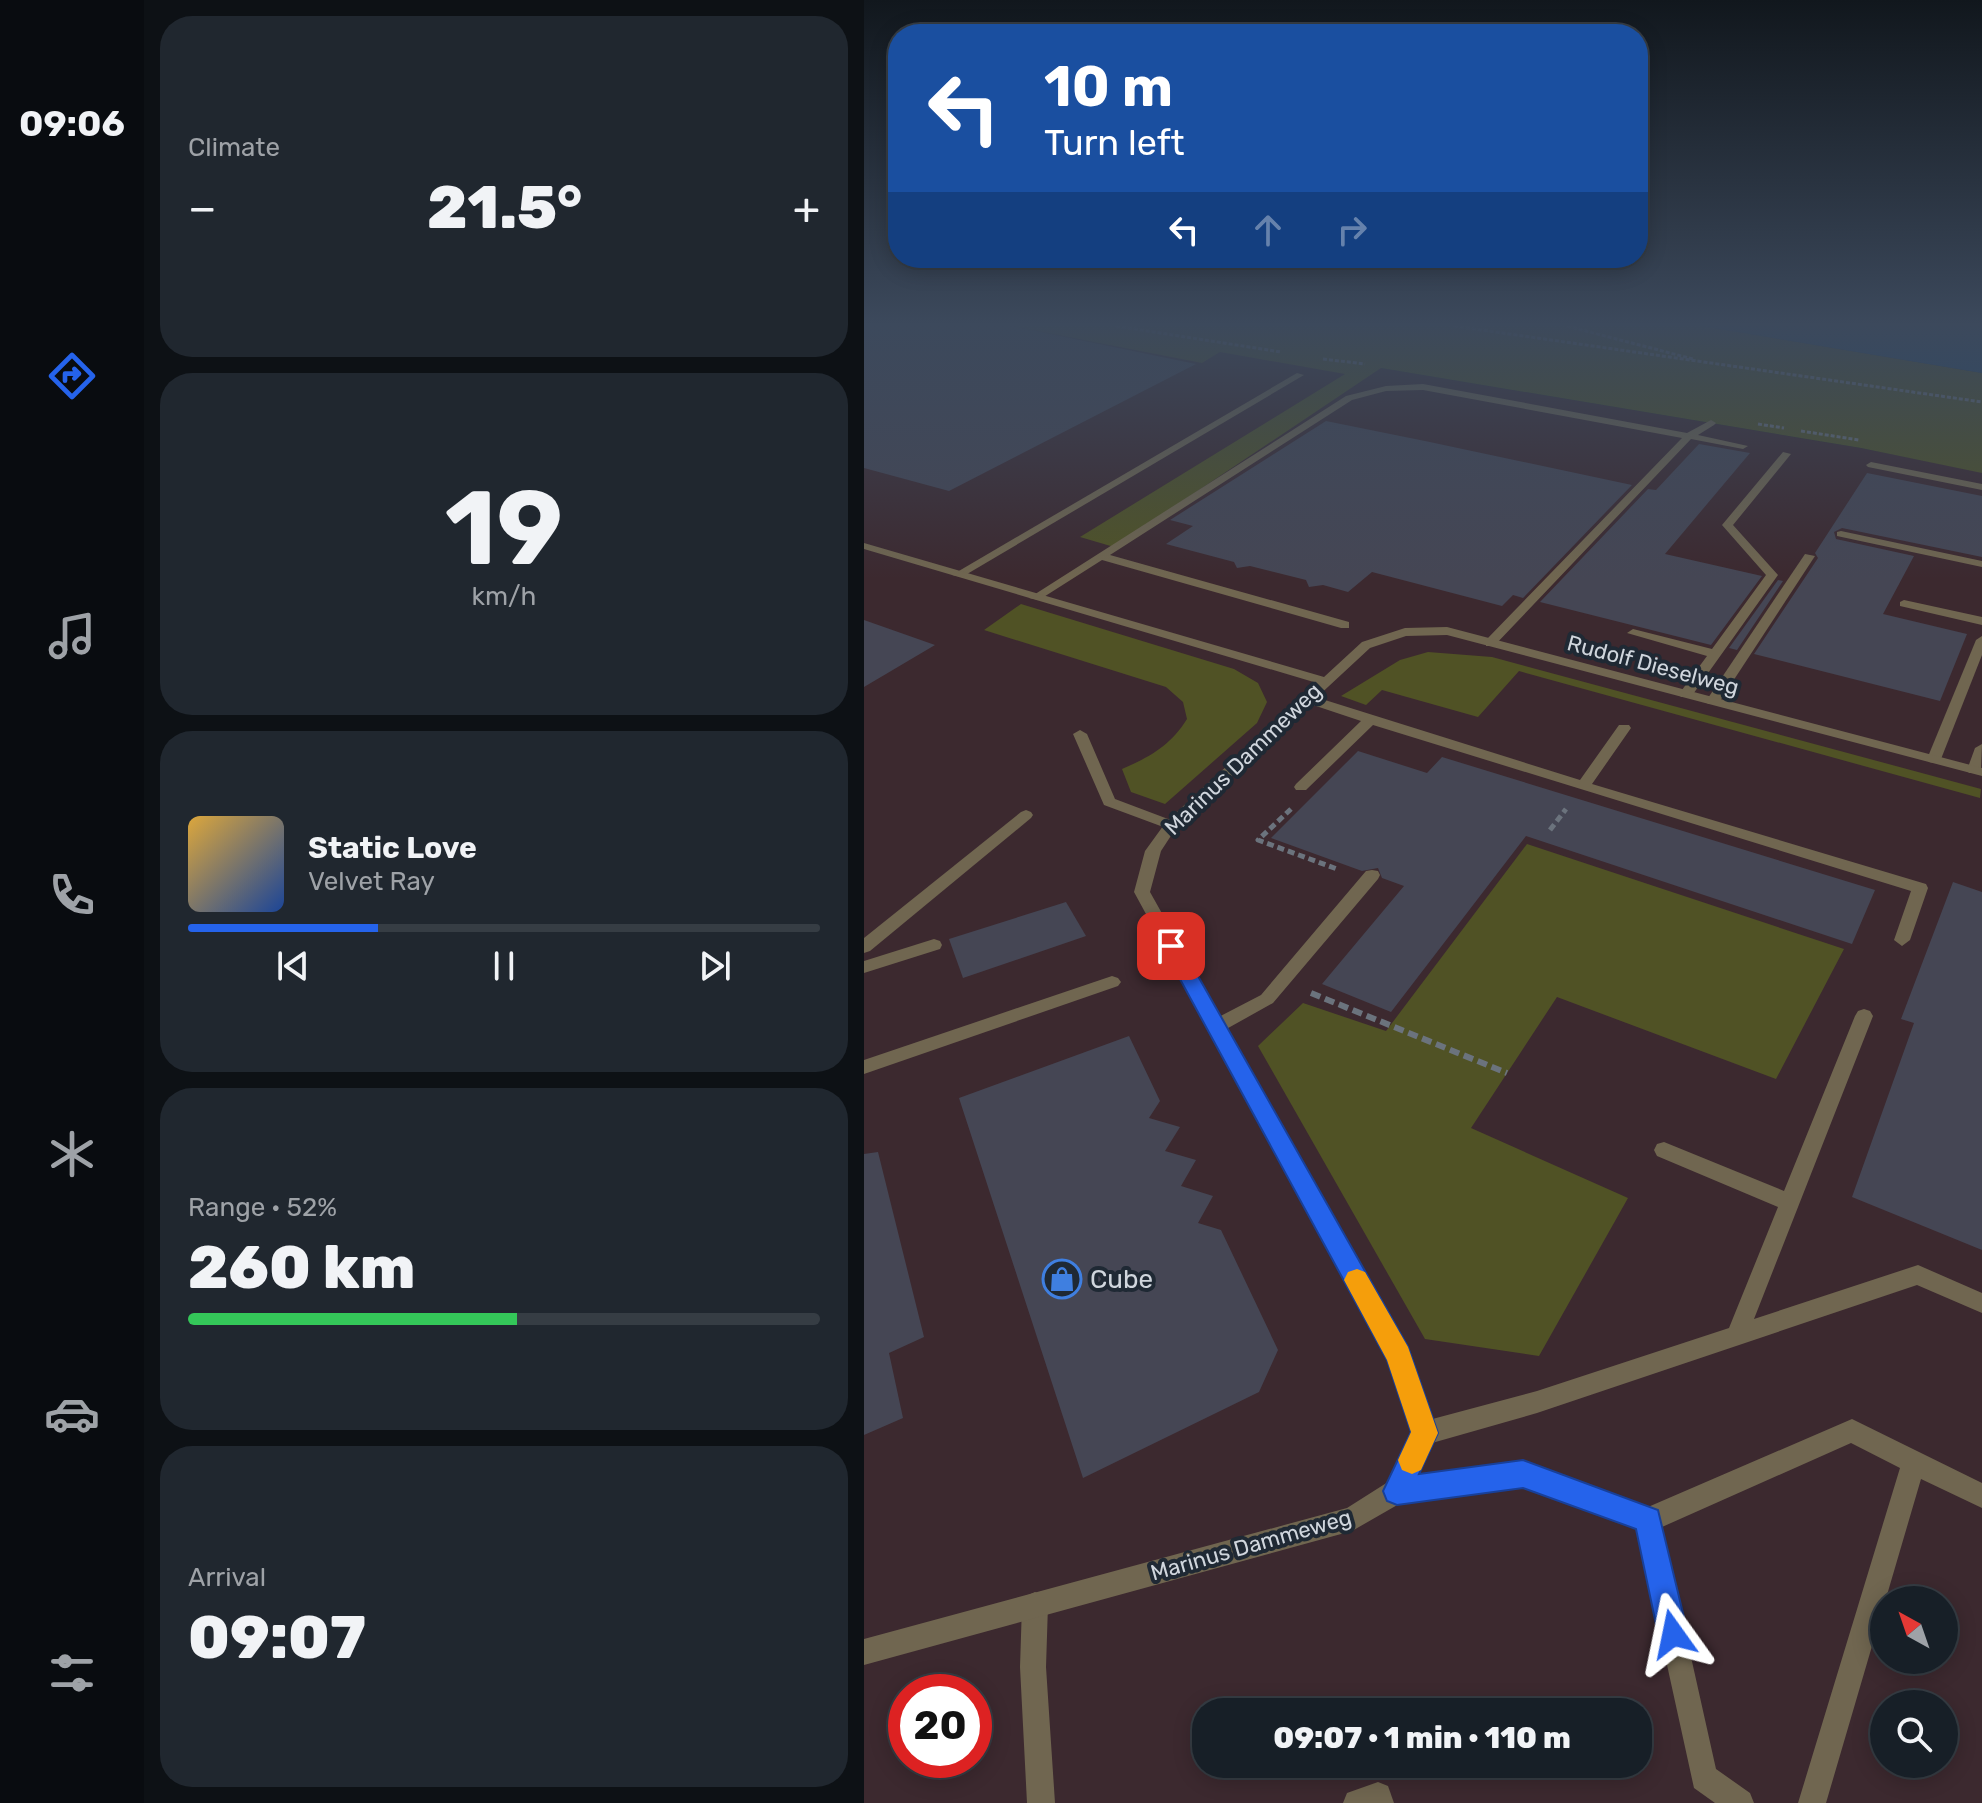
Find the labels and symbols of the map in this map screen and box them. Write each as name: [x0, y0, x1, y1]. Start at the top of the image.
street label: Rudolf Dieselweg: [1564, 629, 1742, 701]
street label: Marinus Dammeweg: [1159, 677, 1327, 841]
pin: [1137, 912, 1205, 980]
shop icon: Cube: [1041, 1258, 1083, 1300]
place label: Cube: [1090, 1264, 1153, 1295]
street label: Marinus Dammeweg: [1147, 1503, 1355, 1587]
north arrow: [1870, 1586, 1958, 1674]
position arrow: [1631, 1592, 1715, 1676]
speed limit sign: 20: [888, 1674, 992, 1778]

